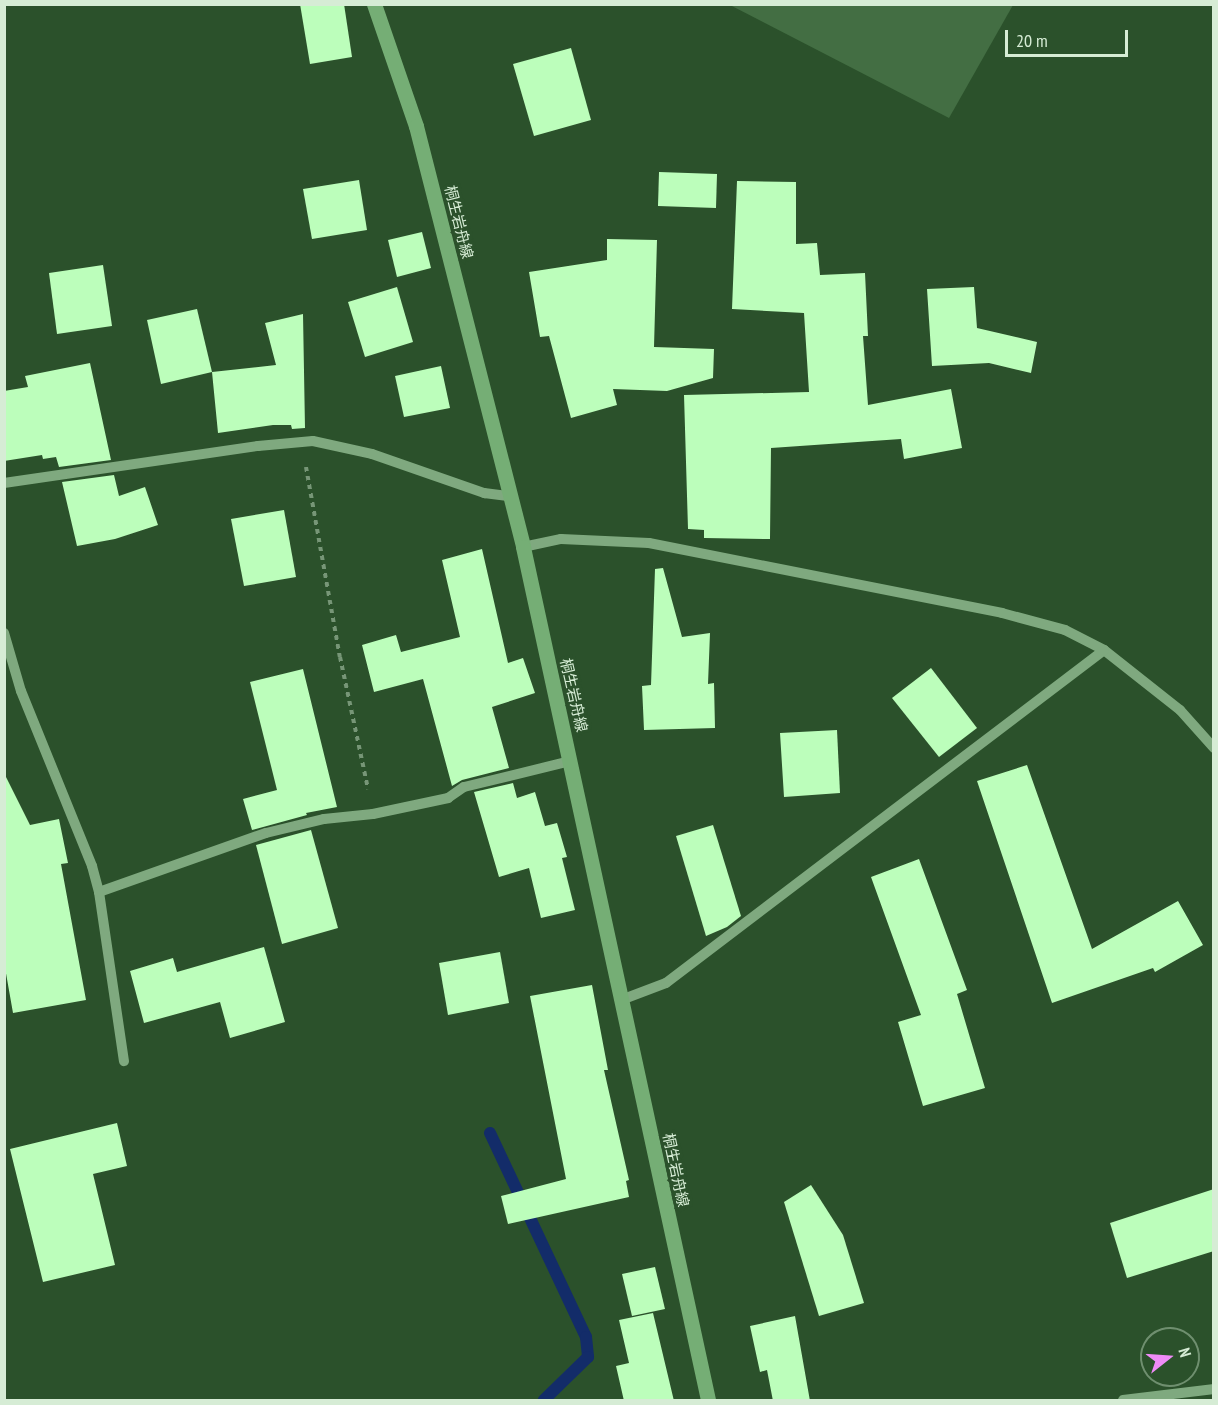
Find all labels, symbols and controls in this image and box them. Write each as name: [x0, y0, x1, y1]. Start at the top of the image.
scale bar: [1008, 18, 1131, 56]
text: 20 m: [1016, 29, 1048, 52]
street label: 桐生岩舟線: [441, 183, 477, 261]
street label: 桐生岩舟線: [557, 656, 591, 734]
street label: 桐生岩舟線: [659, 1131, 693, 1209]
north arrow: [1140, 1327, 1200, 1387]
text: N: [1174, 1345, 1196, 1359]

